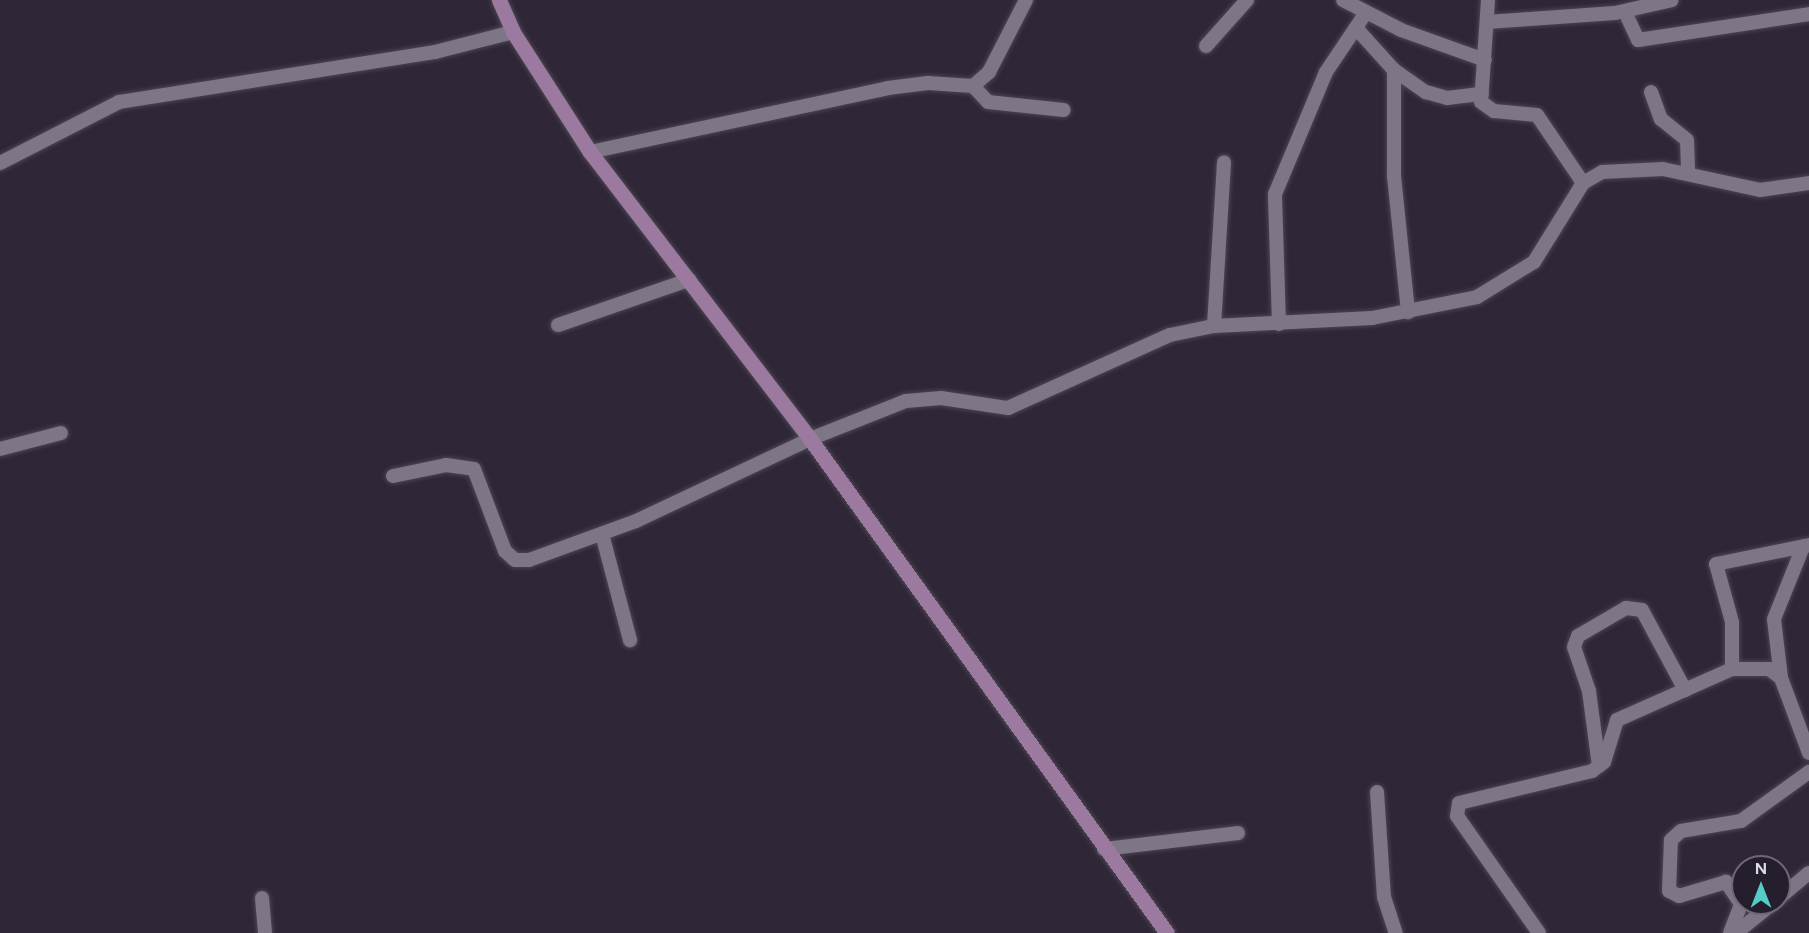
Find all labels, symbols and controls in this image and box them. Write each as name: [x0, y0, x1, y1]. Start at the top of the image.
north arrow: [1731, 855, 1791, 915]
text: N: [1755, 859, 1767, 878]

